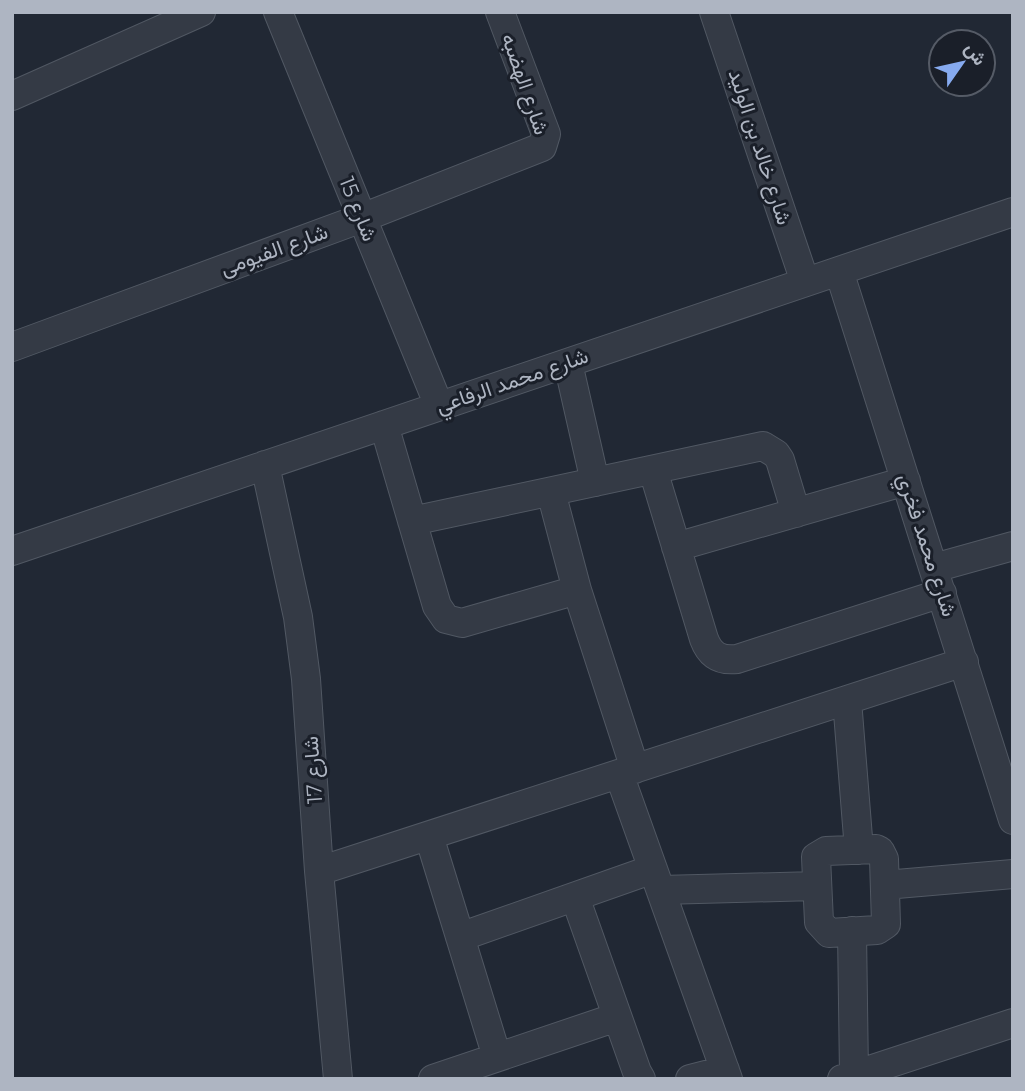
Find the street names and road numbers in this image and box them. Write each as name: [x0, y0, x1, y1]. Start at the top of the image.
street label: شارع الهضبه: [495, 30, 554, 138]
street label: شارع خالد بن الوليد: [722, 66, 797, 228]
street label: شارع 15: [332, 173, 383, 245]
street label: شارع الفيومى: [217, 219, 332, 282]
street label: شارع محمد الرفاعي: [432, 343, 593, 423]
street label: شارع محمد فخري: [888, 470, 962, 621]
street label: شارع 17: [298, 735, 329, 805]

